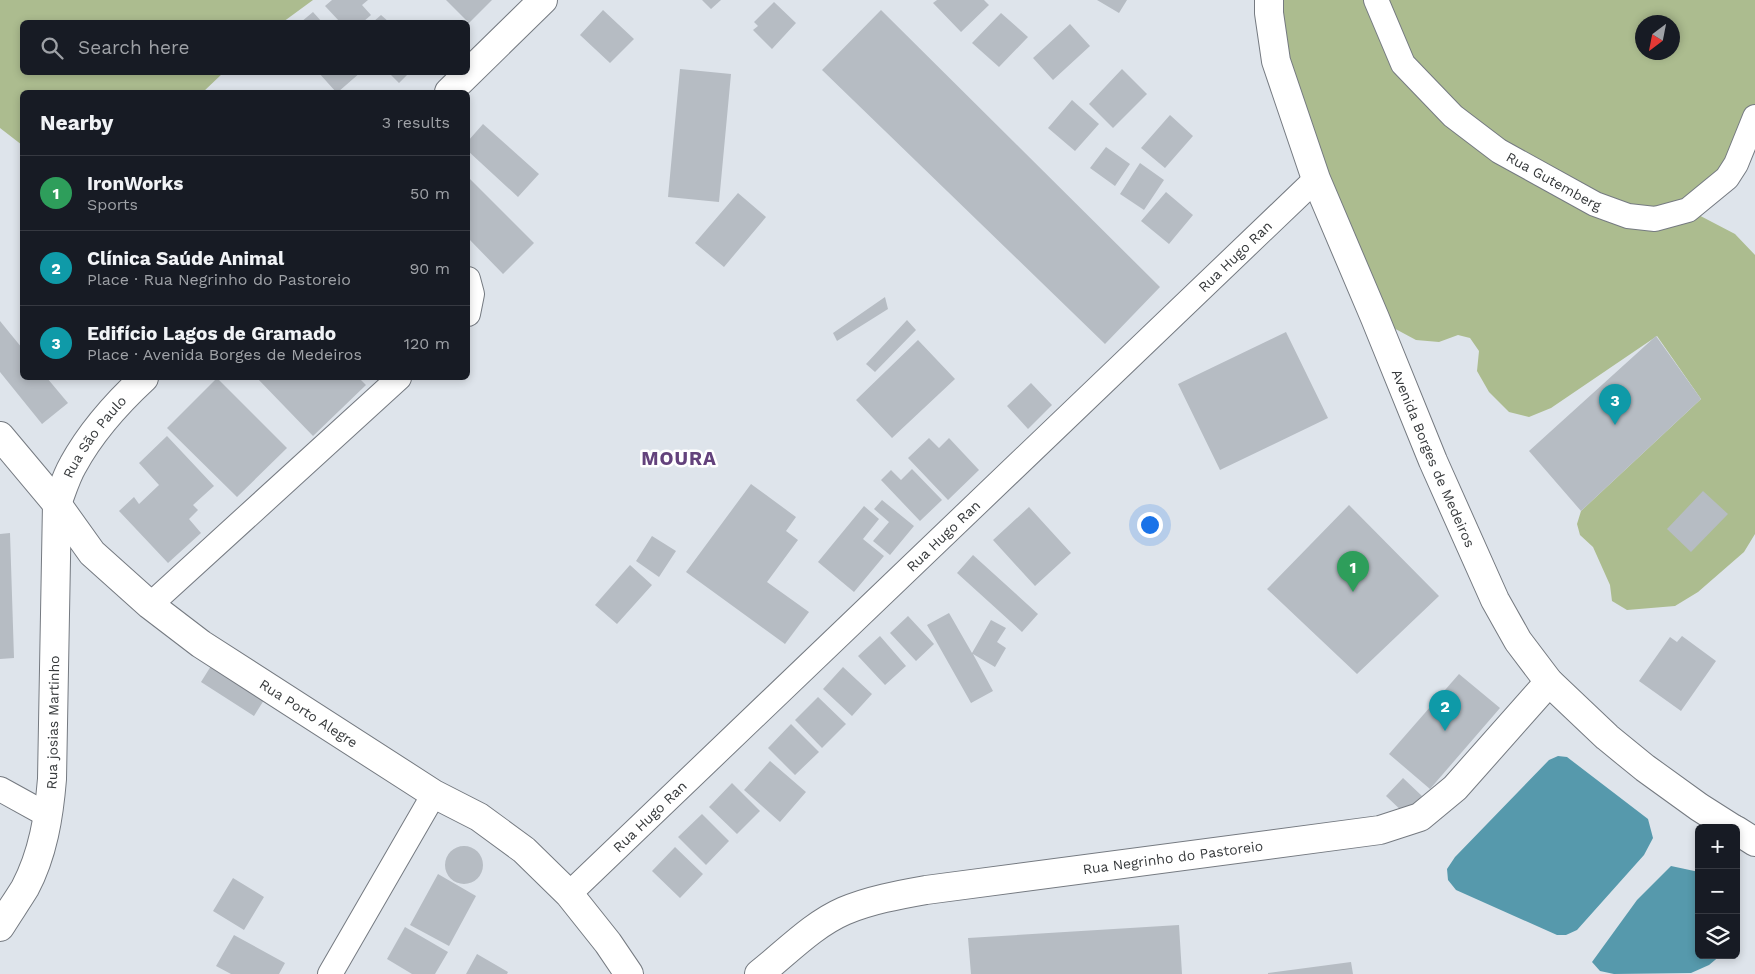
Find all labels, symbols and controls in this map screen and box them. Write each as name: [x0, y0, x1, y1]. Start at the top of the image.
north arrow: [1635, 15, 1680, 60]
search box: [20, 20, 470, 75]
icon: search: [38, 34, 66, 62]
text: Search here: [78, 36, 189, 59]
text: Nearby: [40, 110, 113, 135]
text: 3 results: [382, 113, 450, 132]
street label: Rua Gutemberg: [1504, 149, 1604, 214]
text: IronWorks: [87, 172, 183, 195]
text: 1: [53, 184, 59, 203]
text: 50 m: [410, 184, 450, 203]
text: Sports: [87, 195, 138, 214]
street label: Rua Hugo Ran: [1195, 218, 1275, 295]
text: Clínica Saúde Animal: [87, 247, 284, 270]
text: 2: [51, 259, 61, 278]
text: 90 m: [409, 259, 450, 278]
text: Place · Rua Negrinho do Pastoreio: [87, 270, 351, 289]
text: Edifício Lagos de Gramado: [87, 322, 336, 345]
text: 3: [51, 334, 61, 353]
text: 120 m: [404, 334, 450, 353]
text: Place · Avenida Borges de Medeiros: [87, 345, 362, 364]
street label: Avenida Borges de Medeiros: [1389, 367, 1478, 550]
pin: 3: [1599, 384, 1631, 425]
street label: Rua São Paulo: [60, 392, 130, 481]
district label: MOURA: [641, 447, 717, 470]
street label: Rua Hugo Ran: [903, 497, 983, 575]
your location: [1137, 512, 1163, 538]
pin: 1: [1337, 551, 1369, 592]
street label: Rua josias Martinho: [43, 655, 62, 790]
street label: Rua Porto Alegre: [257, 676, 361, 751]
pin: 2: [1429, 690, 1461, 731]
street label: Rua Hugo Ran: [610, 778, 690, 855]
map controls: [1695, 824, 1740, 959]
button: +: [1695, 824, 1740, 869]
street label: Rua Negrinho do Pastoreio: [1082, 838, 1264, 877]
button: −: [1695, 869, 1740, 914]
button: layers: [1695, 914, 1740, 959]

